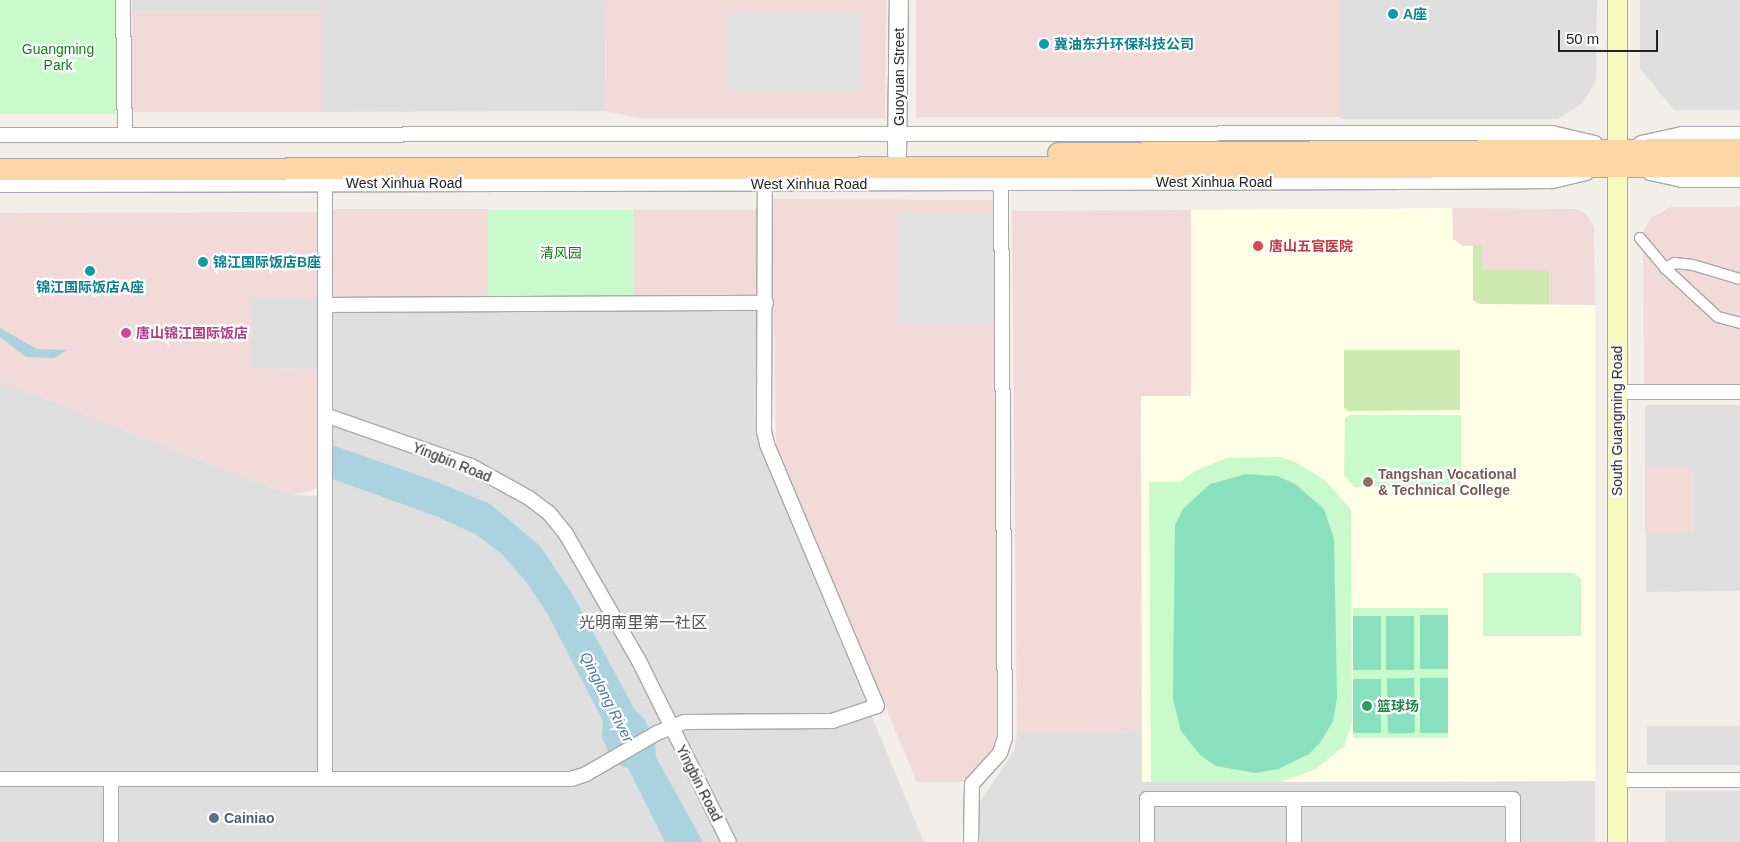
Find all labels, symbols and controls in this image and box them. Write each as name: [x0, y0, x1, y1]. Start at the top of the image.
place label: A座: [1403, 6, 1427, 22]
marker: A座: [1387, 8, 1399, 20]
scale bar: [1560, 20, 1660, 52]
street label: Guoyuan Street: [891, 28, 907, 126]
text: 50 m: [1566, 30, 1599, 47]
place label: 冀油东升环保科技公司: [1054, 36, 1194, 52]
marker: 冀油东升环保科技公司: [1038, 38, 1050, 50]
park label: Guangming Park: [22, 41, 94, 74]
street label: West Xinhua Road: [1156, 174, 1272, 190]
street label: West Xinhua Road: [346, 175, 462, 191]
street label: West Xinhua Road: [751, 176, 867, 192]
place label: 唐山五官医院: [1269, 238, 1353, 254]
marker: 唐山五官医院: [1251, 239, 1265, 253]
park label: 清风园: [540, 245, 582, 261]
place label: 锦江国际饭店B座: [213, 254, 321, 270]
marker: 锦江国际饭店B座: [197, 256, 209, 268]
marker: 锦江国际饭店A座: [84, 265, 96, 277]
place label: 锦江国际饭店A座: [36, 279, 144, 295]
place label: 唐山锦江国际饭店: [136, 325, 248, 341]
marker: 唐山锦江国际饭店: [120, 327, 132, 339]
street label: South Guangming Road: [1609, 346, 1625, 496]
street label: Yingbin Road: [410, 439, 494, 485]
place label: Tangshan Vocational & Technical College: [1378, 466, 1517, 498]
marker: Tangshan Vocational & Technical College: [1362, 476, 1374, 488]
district label: 光明南里第一社区: [579, 613, 707, 633]
water label: Qinglong River: [576, 649, 638, 745]
place label: 篮球场: [1377, 698, 1419, 714]
marker: 篮球场: [1361, 700, 1373, 712]
street label: Yingbin Road: [673, 742, 725, 824]
place label: Cainiao: [224, 810, 275, 826]
marker: Cainiao: [208, 812, 220, 824]

